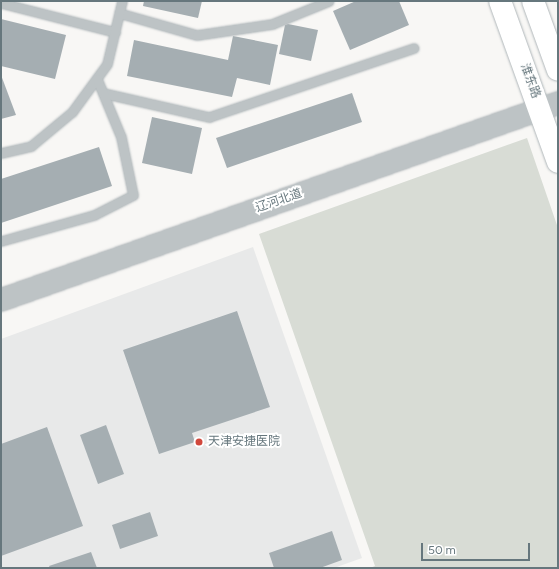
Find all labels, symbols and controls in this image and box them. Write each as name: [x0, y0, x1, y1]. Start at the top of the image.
street label: 淮东路: [517, 62, 543, 100]
street label: 辽河北道: [254, 186, 304, 216]
place label: 天津安捷医院: [208, 435, 280, 449]
marker: 天津安捷医院: [193, 436, 205, 448]
scale bar: [423, 535, 532, 561]
text: 50 m: [428, 543, 456, 557]

